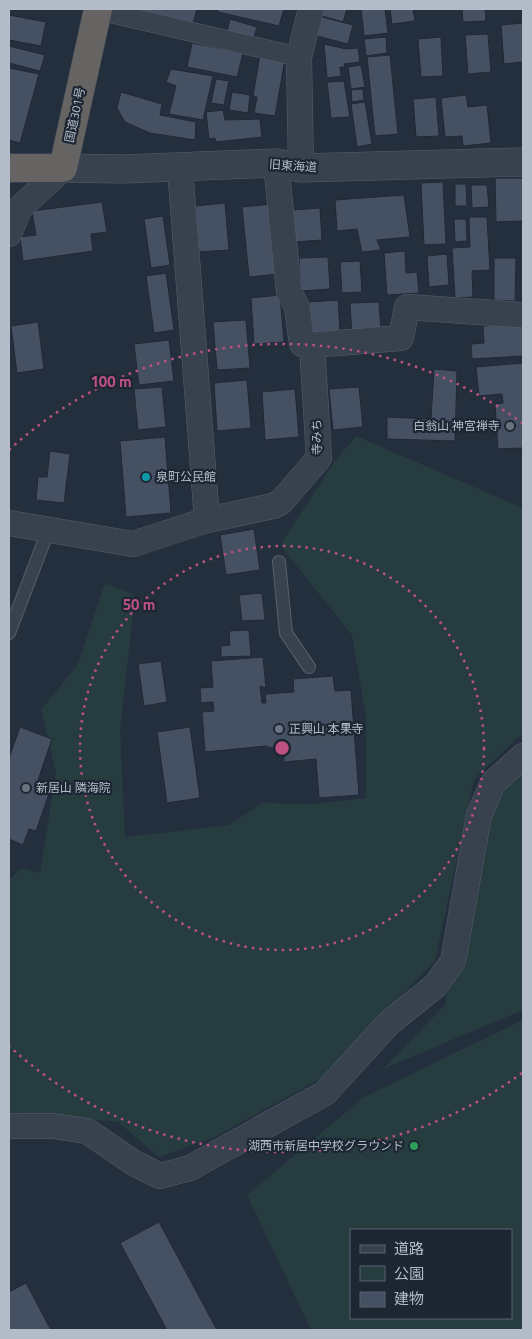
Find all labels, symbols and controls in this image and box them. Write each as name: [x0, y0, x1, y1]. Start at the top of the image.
street label: 国道301号: [59, 85, 90, 144]
street label: 旧東海道: [268, 154, 318, 177]
text: 100 m: [90, 370, 132, 393]
place label: 白翁山 神宮禅寺: [413, 416, 500, 435]
street label: 寺みち: [307, 419, 326, 455]
marker: 白翁山 神宮禅寺: [504, 420, 516, 432]
place label: 泉町公民館: [156, 467, 216, 486]
marker: 泉町公民館: [140, 471, 152, 483]
text: 50 m: [123, 593, 155, 616]
place label: 正興山 本果寺: [289, 719, 364, 738]
marker: 正興山 本果寺: [273, 723, 285, 735]
centre of rings: [273, 739, 291, 757]
place label: 新居山 隣海院: [36, 778, 111, 797]
marker: 新居山 隣海院: [20, 782, 32, 794]
place label: 湖西市新居中学校グラウンド: [248, 1136, 404, 1155]
marker: 湖西市新居中学校グラウンド: [408, 1140, 420, 1152]
legend: [350, 1229, 512, 1319]
text: 道路: [394, 1237, 424, 1260]
text: 公園: [394, 1262, 424, 1285]
text: 建物: [394, 1287, 424, 1310]

